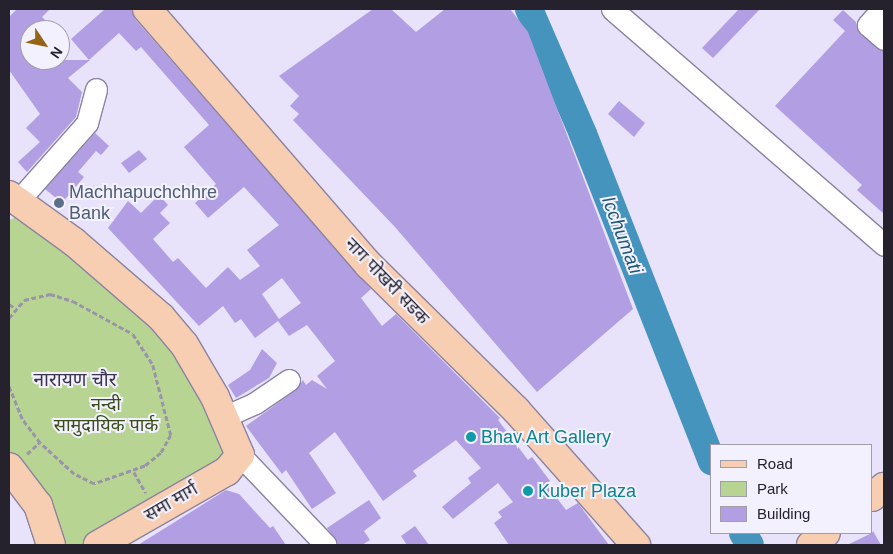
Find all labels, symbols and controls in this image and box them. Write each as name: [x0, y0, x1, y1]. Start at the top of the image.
north arrow: [20, 20, 70, 70]
text: N: [47, 44, 66, 61]
place label: Machhapuchchhre Bank: [69, 182, 217, 224]
water label: Icchumati: [597, 193, 647, 277]
marker: Machhapuchchhre Bank: [53, 197, 65, 209]
street label: नाग पोखरी सडक: [340, 233, 434, 329]
district label: नारायण चौर: [34, 369, 116, 391]
park label: नन्दी सामुदायिक पार्क: [54, 394, 158, 436]
place label: Bhav Art Gallery: [481, 426, 612, 448]
marker: Bhav Art Gallery: [465, 431, 477, 443]
legend: [710, 444, 873, 534]
text: Road: [757, 455, 793, 472]
street label: समा मार्ग: [140, 478, 202, 526]
place label: Kuber Plaza: [538, 480, 636, 502]
text: Park: [757, 480, 788, 497]
marker: Kuber Plaza: [522, 485, 534, 497]
text: Building: [757, 505, 810, 522]

